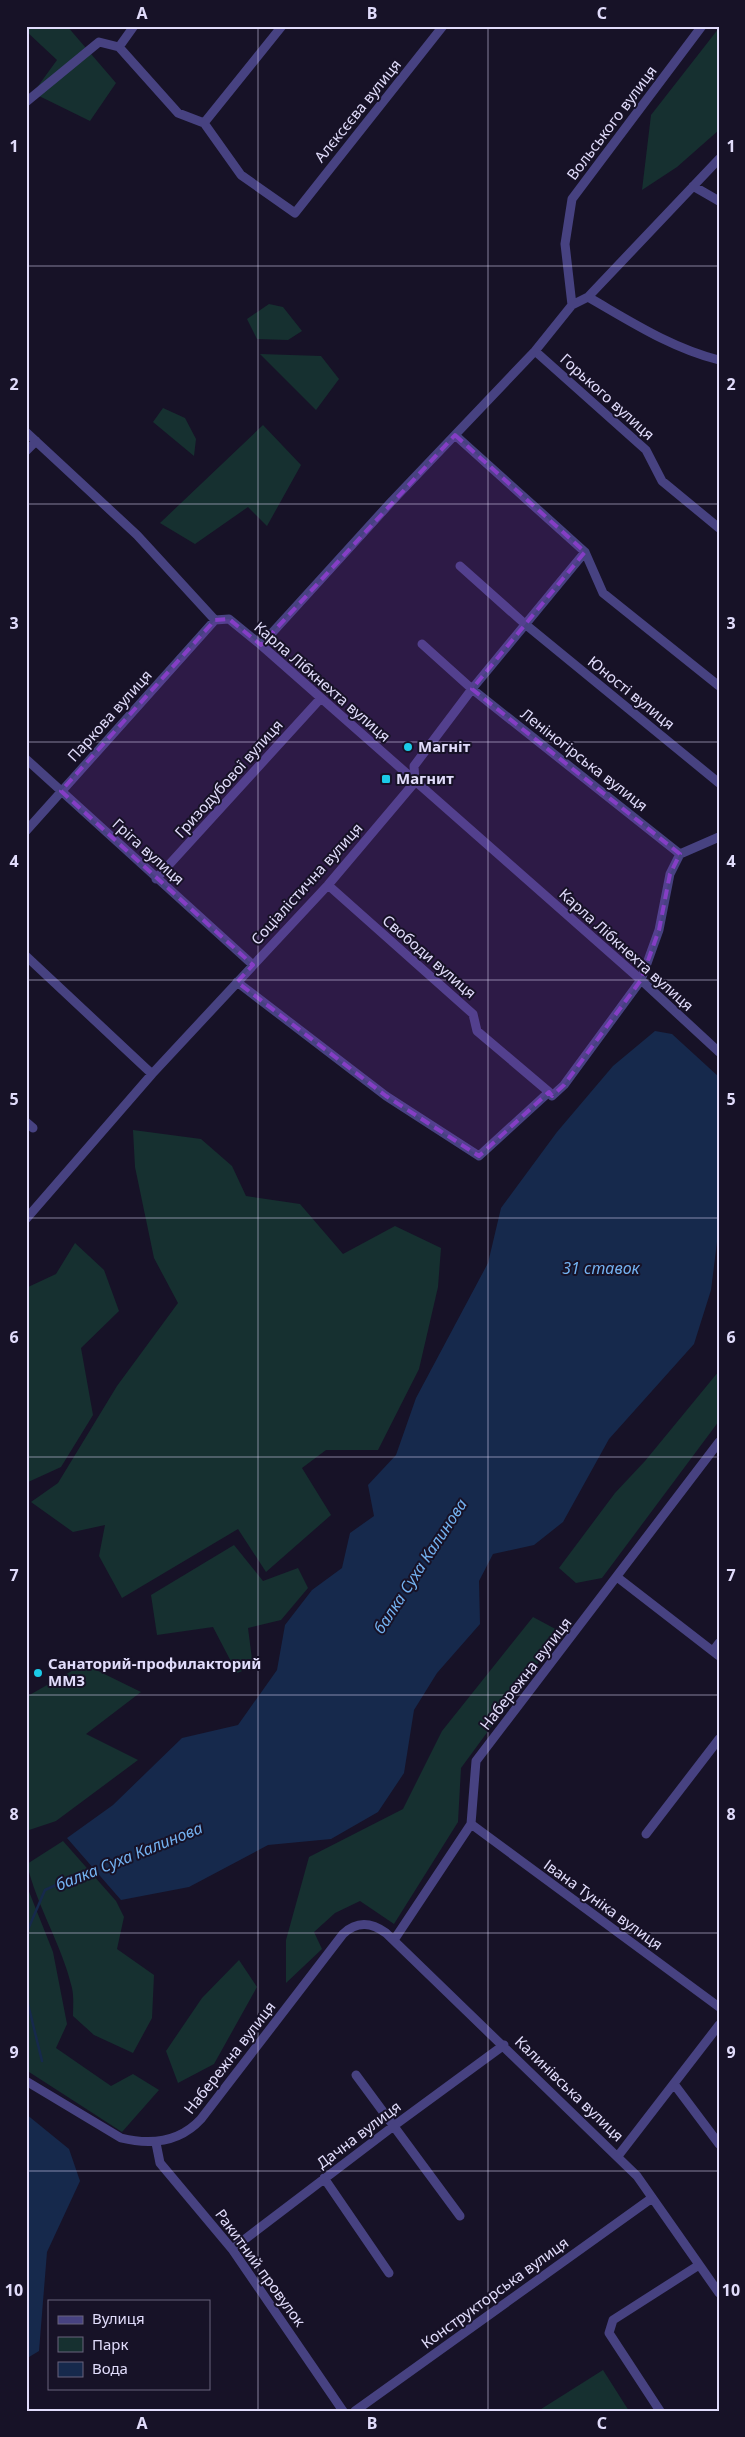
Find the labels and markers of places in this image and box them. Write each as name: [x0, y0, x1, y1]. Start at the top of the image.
place label: Магніт: [418, 736, 471, 756]
marker: Магніт: [402, 741, 414, 753]
place label: Магнит: [396, 768, 454, 788]
marker: Магнит: [380, 773, 392, 785]
place label: Санаторий-профилакторий ММЗ: [48, 1653, 261, 1690]
marker: Санаторий-профилакторий ММЗ: [32, 1667, 44, 1679]

